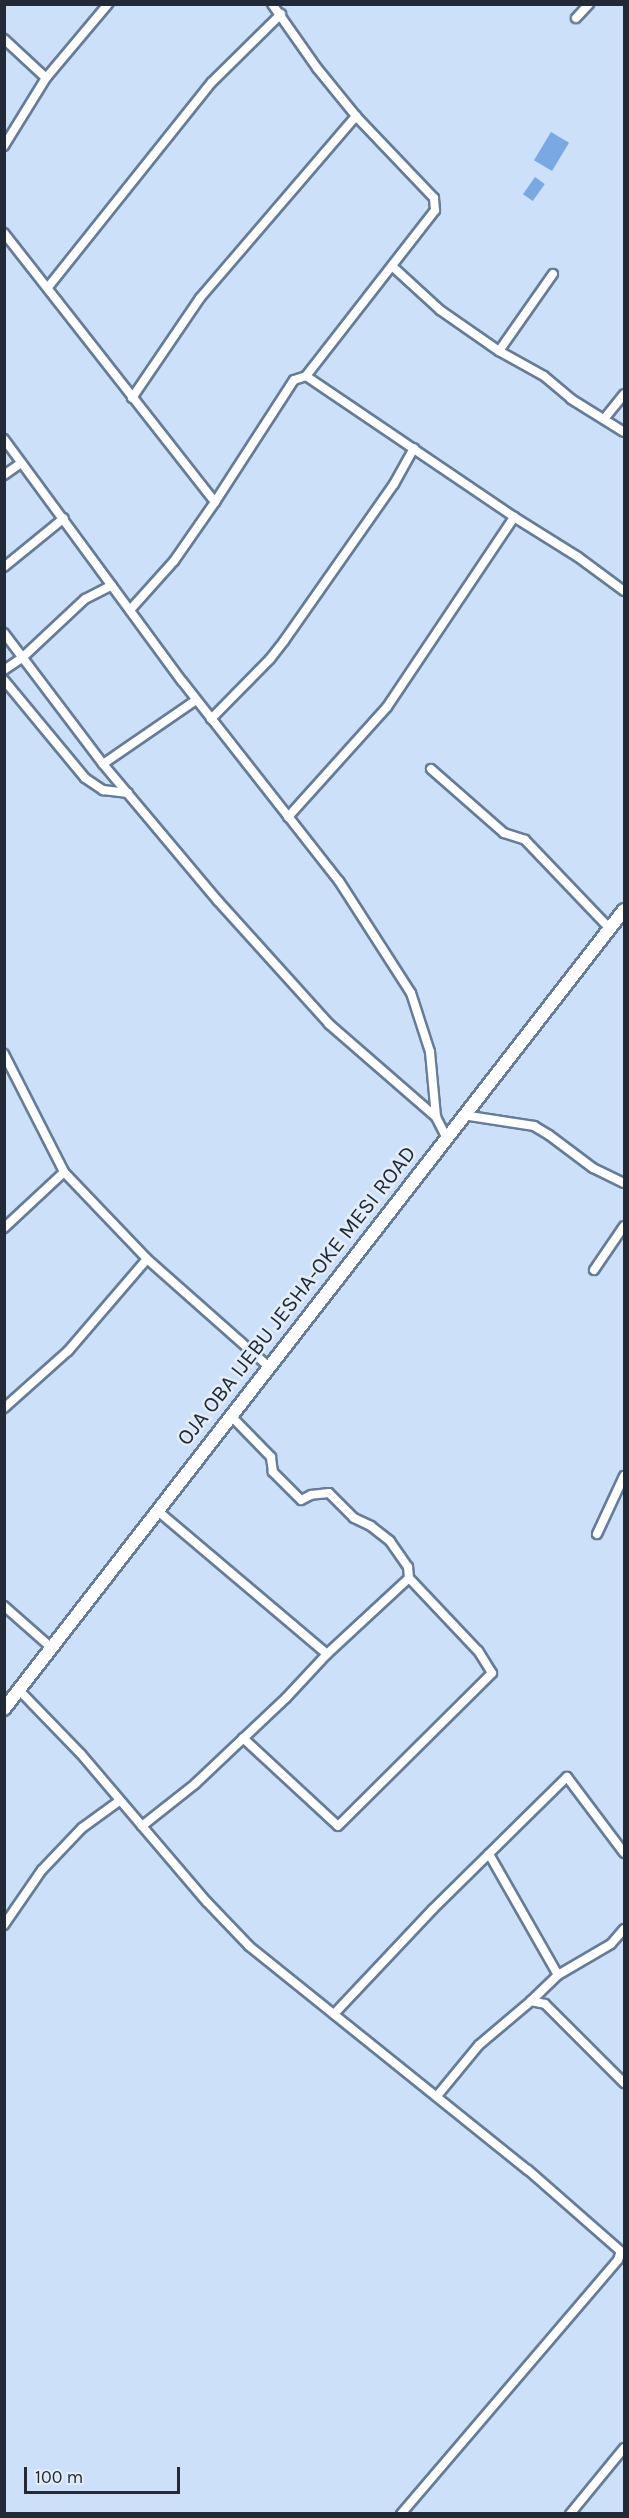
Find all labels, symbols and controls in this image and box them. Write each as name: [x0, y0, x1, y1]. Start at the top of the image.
street label: OJA OBA IJEBU JESHA-OKE MESI ROAD: [172, 1141, 422, 1451]
scale bar: [27, 2455, 183, 2493]
text: 100 m: [35, 2466, 83, 2488]

